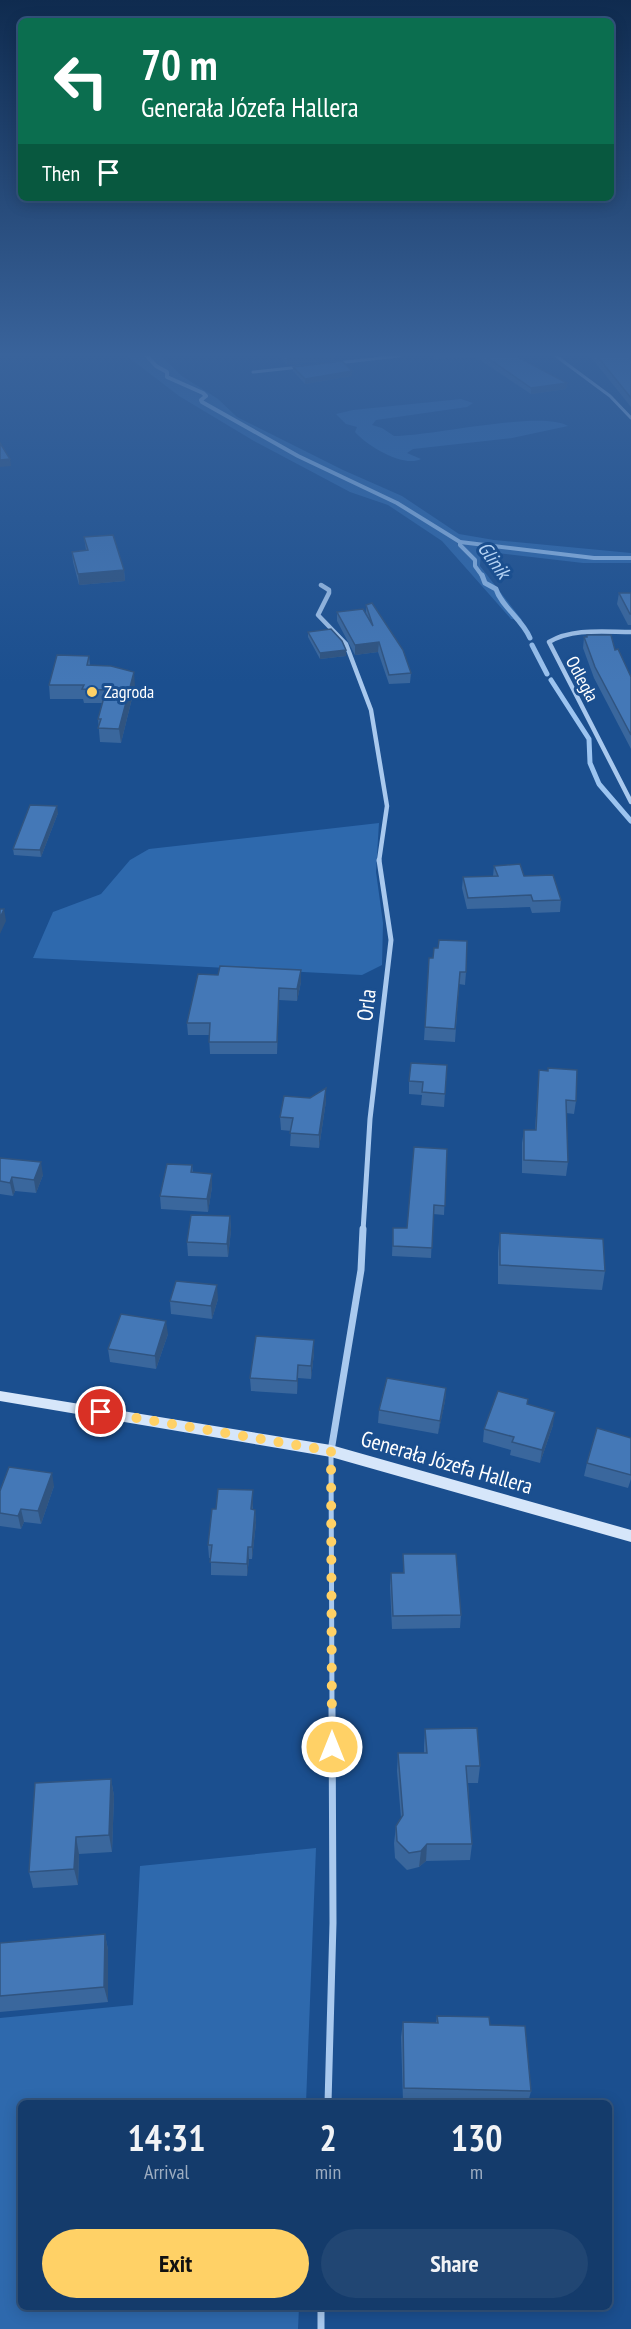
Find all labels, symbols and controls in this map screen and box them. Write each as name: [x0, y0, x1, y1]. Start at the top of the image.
text: 70 m: [141, 37, 218, 92]
icon: left: [42, 42, 120, 120]
text: Generała Józefa Hallera: [141, 90, 359, 124]
icon: arrive: [92, 156, 125, 189]
text: Then: [42, 159, 80, 187]
water label: Glinik: [472, 536, 518, 586]
street label: Odległa: [561, 652, 604, 706]
place label: Zagroda: [104, 680, 154, 703]
marker: Zagroda: [85, 685, 99, 699]
street label: Orla: [350, 987, 382, 1023]
pin: [75, 1386, 126, 1437]
icon: arrive: [84, 1395, 117, 1428]
street label: Generała Józefa Hallera: [358, 1424, 536, 1500]
position arrow: [300, 1715, 364, 1779]
text: 14:31: [128, 2114, 205, 2161]
text: 2: [319, 2114, 337, 2161]
text: 130: [451, 2114, 502, 2161]
text: Arrival: [144, 2159, 189, 2185]
text: min: [315, 2159, 341, 2185]
text: m: [470, 2159, 483, 2185]
button: Exit: [42, 2229, 309, 2298]
button: Share: [321, 2229, 588, 2298]

